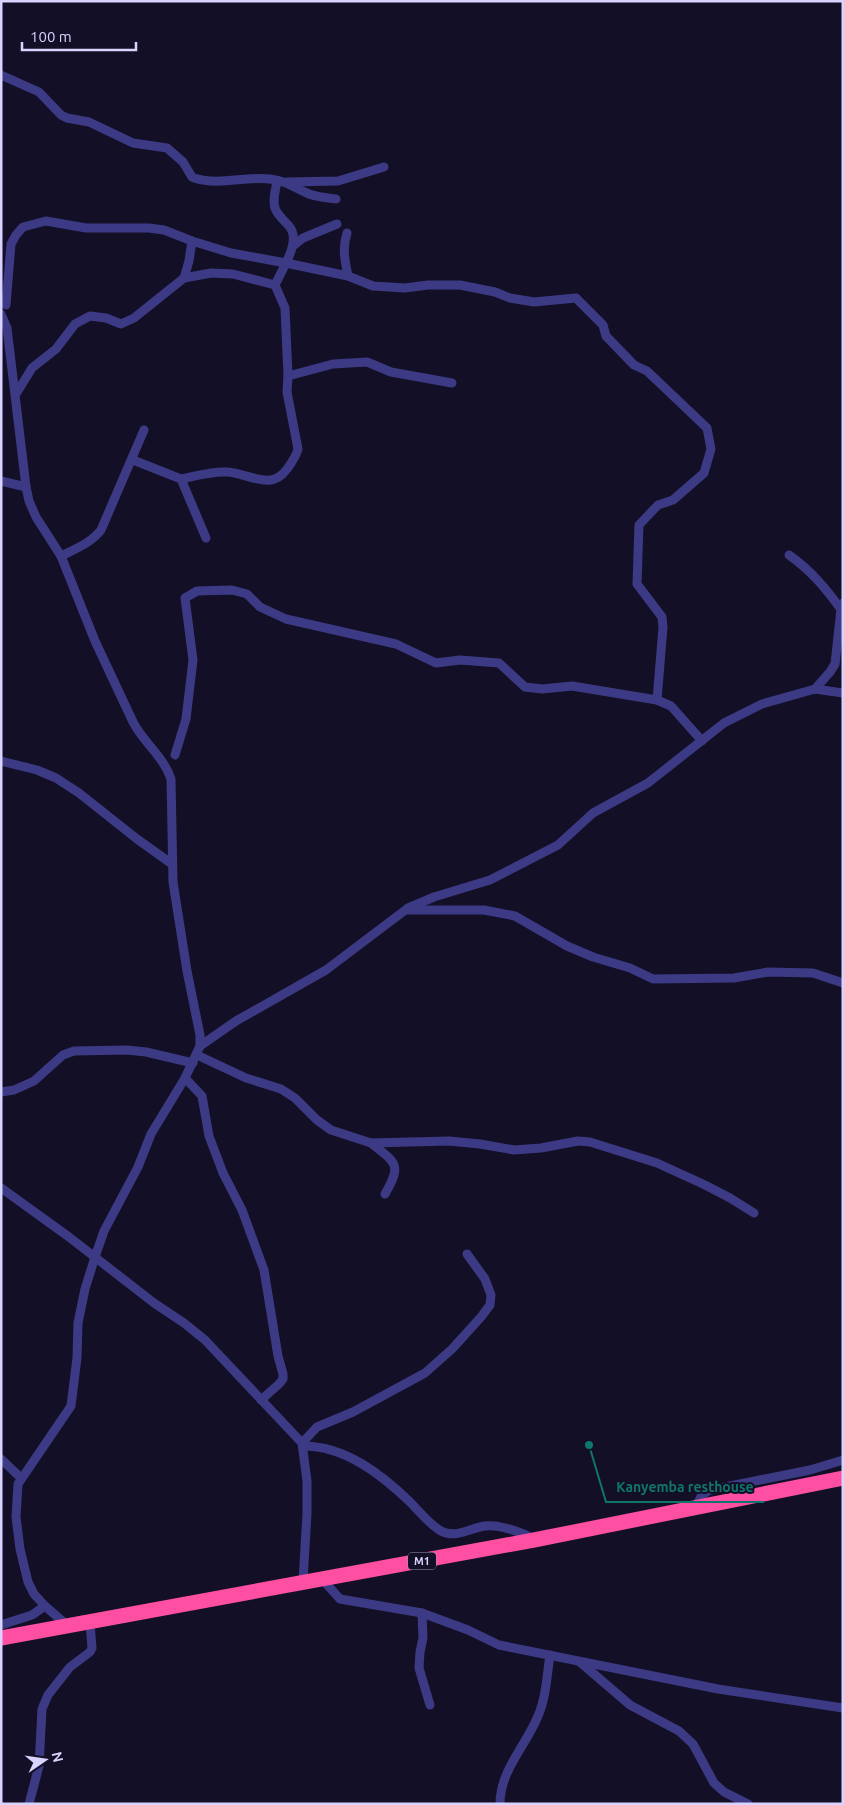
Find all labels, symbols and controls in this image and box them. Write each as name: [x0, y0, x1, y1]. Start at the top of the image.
scale bar: [22, 20, 136, 52]
text: 100 m: [30, 28, 72, 45]
callout: Kanyemba resthouse: [606, 1473, 764, 1502]
text: Kanyemba resthouse: [616, 1479, 754, 1495]
road number: M1: [408, 1552, 436, 1570]
north arrow: [20, 1735, 70, 1785]
text: N: [49, 1750, 67, 1764]

